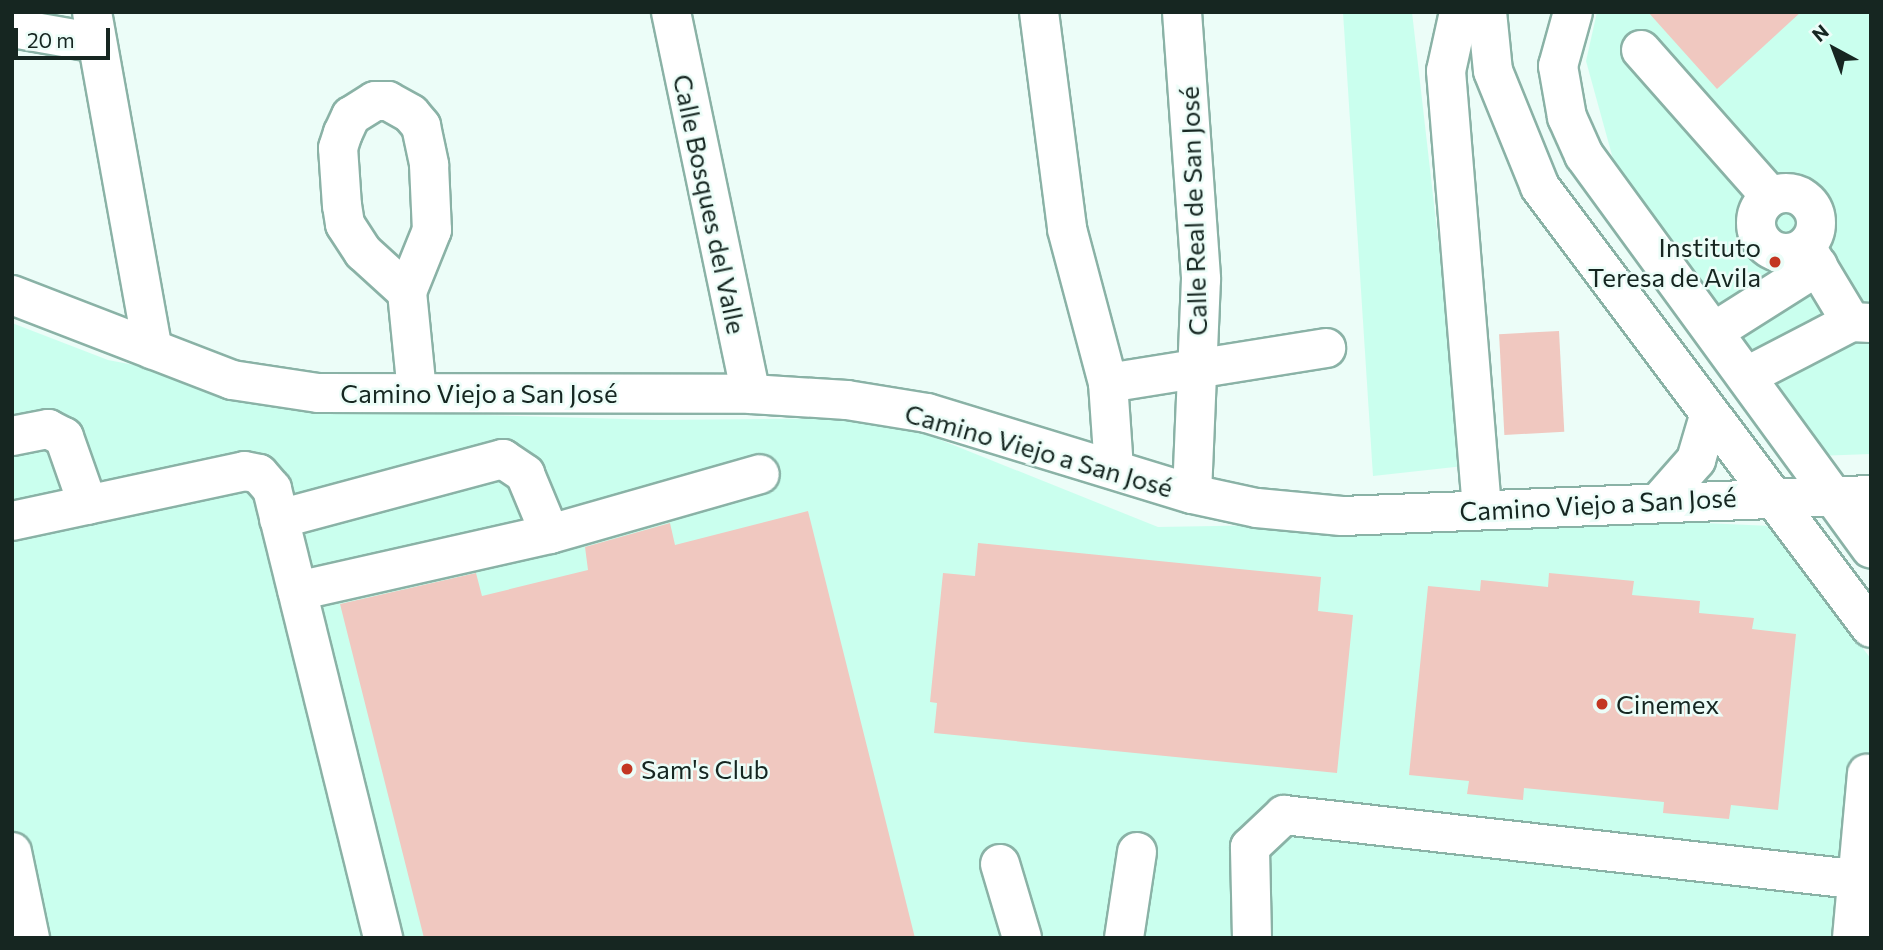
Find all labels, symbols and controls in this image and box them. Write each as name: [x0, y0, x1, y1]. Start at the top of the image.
scale bar: [18, 14, 114, 58]
north arrow: [1799, 14, 1869, 84]
text: N: [1807, 19, 1833, 46]
text: 20 m: [27, 27, 75, 52]
street label: Calle Bosques del Valle: [667, 71, 753, 337]
street label: Calle Real de San José: [1173, 86, 1213, 336]
place label: Instituto Teresa de Avila: [1588, 231, 1761, 292]
marker: Instituto Teresa de Avila: [1767, 254, 1783, 270]
street label: Camino Viejo a San José: [340, 377, 618, 409]
street label: Camino Viejo a San José: [901, 397, 1177, 503]
street label: Camino Viejo a San José: [1459, 481, 1737, 527]
place label: Cinemex: [1616, 688, 1719, 720]
marker: Cinemex: [1594, 696, 1610, 712]
place label: Sam's Club: [641, 753, 769, 785]
marker: Sam's Club: [619, 761, 635, 777]

